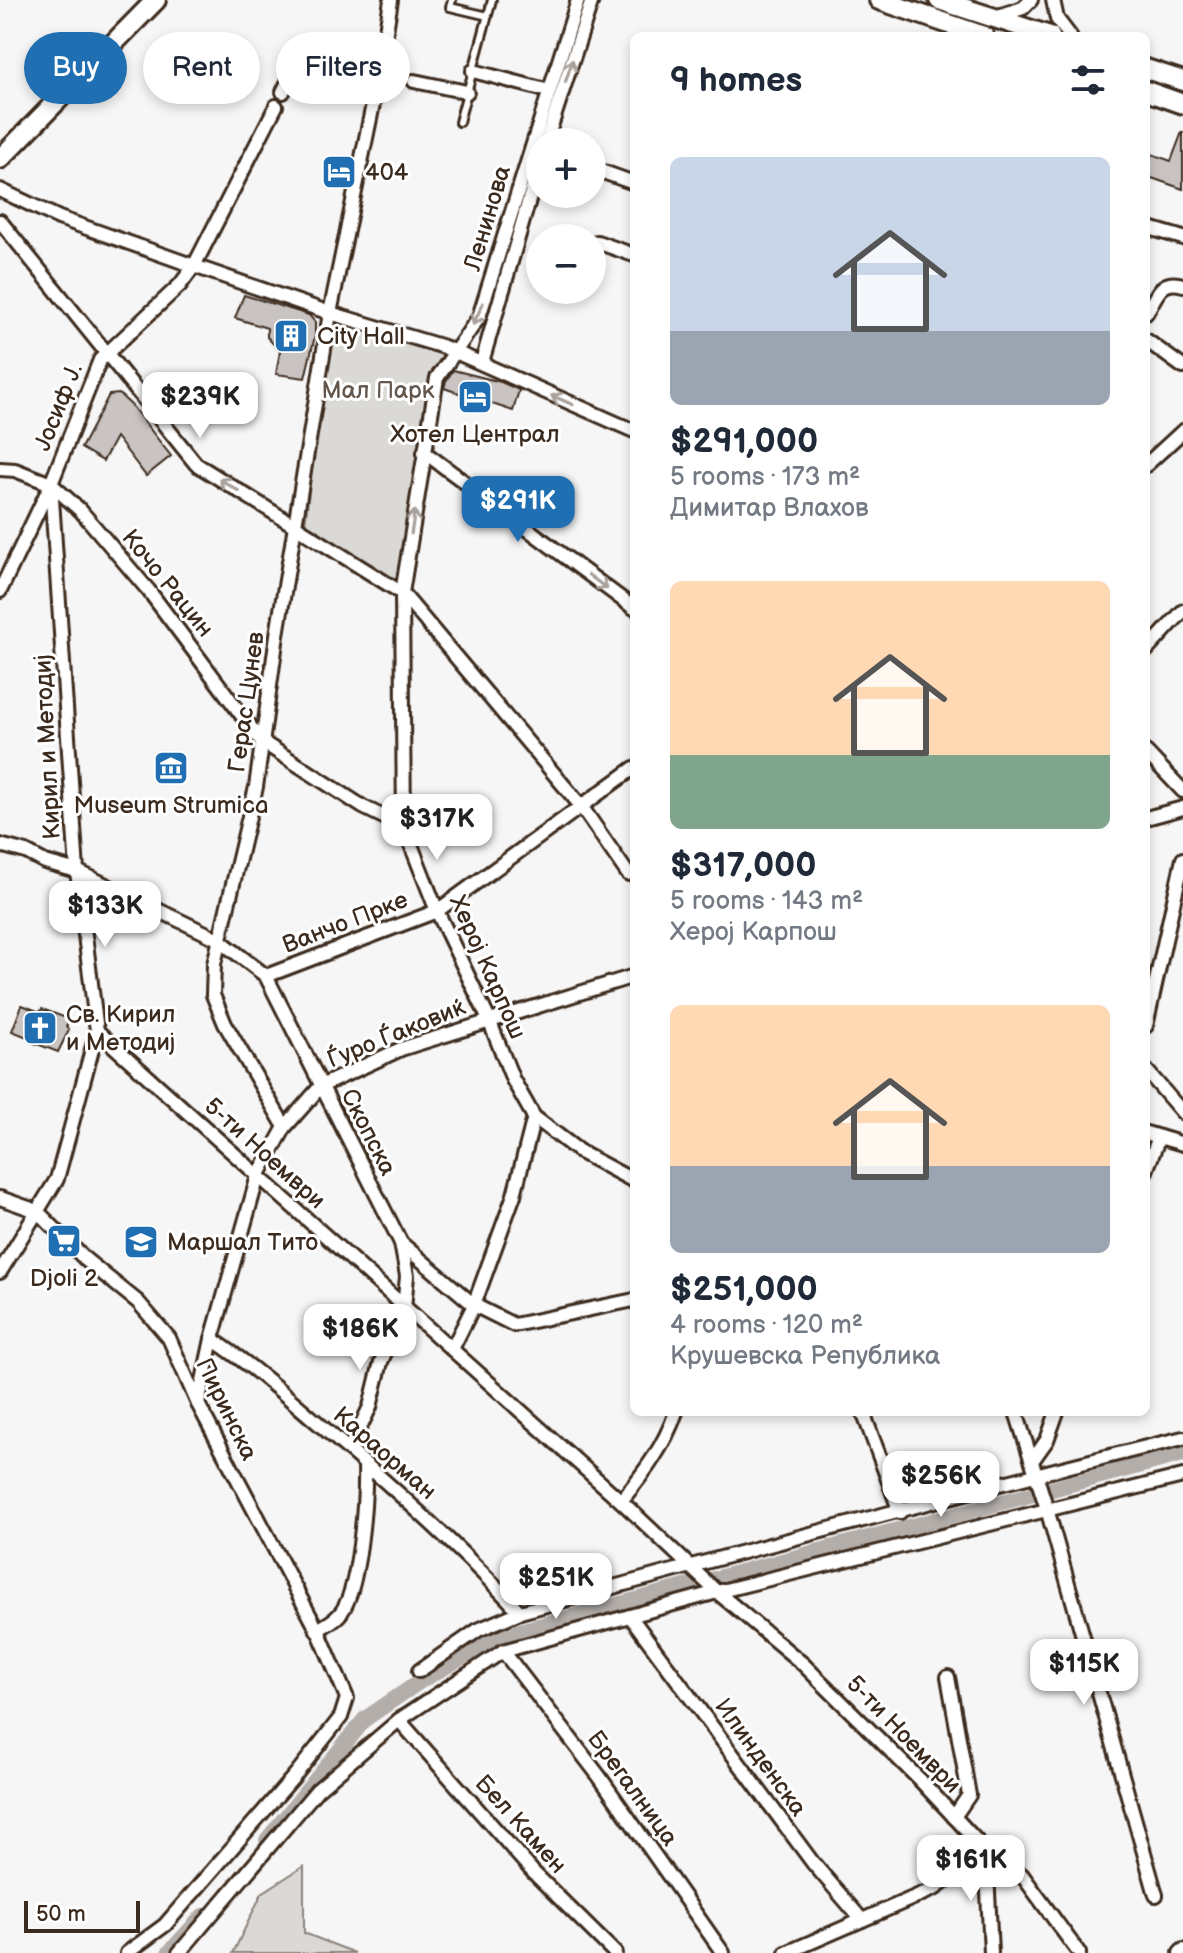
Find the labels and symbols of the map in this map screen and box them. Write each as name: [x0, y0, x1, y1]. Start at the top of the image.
one-way arrow: [563, 59, 577, 84]
hotel icon: 404: [320, 153, 358, 191]
place label: 404: [365, 158, 409, 187]
street label: Ленинова: [457, 162, 517, 275]
one-way arrow: [469, 302, 484, 326]
building icon: City Hall: [272, 317, 310, 355]
place label: City Hall: [317, 322, 405, 351]
street label: Јосиф Ј.: [28, 359, 89, 455]
pin: $239K: [144, 372, 256, 440]
park label: Мал Парк: [322, 376, 435, 405]
hotel icon: Хотел Централ: [456, 378, 494, 416]
one-way arrow: [550, 392, 575, 407]
place label: Хотел Централ: [390, 420, 560, 449]
one-way arrow: [218, 476, 241, 492]
pin: $291K: [462, 476, 574, 544]
one-way arrow: [406, 510, 421, 535]
street label: Кочо Рацин: [115, 524, 220, 643]
one-way arrow: [587, 573, 609, 590]
street label: Герас Цунев: [222, 630, 271, 774]
street label: Кирил и Методиј: [28, 654, 67, 840]
museum icon: Museum Strumica: [152, 749, 190, 787]
place label: Museum Strumica: [73, 791, 269, 820]
pin: $317K: [381, 794, 493, 862]
pin: $133K: [49, 881, 161, 949]
street label: Ванчо Прке: [278, 885, 412, 960]
street label: Херој Карпош: [443, 891, 532, 1043]
street label: Ѓуро Ѓаковиќ: [322, 991, 470, 1074]
place label: Св. Кирил и Методиј: [66, 1000, 175, 1057]
church icon: Св. Кирил и Методиј: [21, 1009, 59, 1047]
street label: Скопска: [334, 1084, 403, 1180]
street label: 5-ти Ноември: [198, 1092, 331, 1215]
supermarket icon: Djoli 2: [45, 1222, 83, 1260]
school or university icon: Маршал Тито: [122, 1223, 160, 1261]
place label: Маршал Тито: [167, 1228, 318, 1257]
place label: Djoli 2: [30, 1264, 98, 1293]
pin: $186K: [304, 1304, 416, 1372]
street label: Пиринска: [189, 1353, 264, 1465]
street label: Караорман: [327, 1401, 442, 1506]
pin: $256K: [885, 1451, 997, 1519]
pin: $251K: [500, 1553, 612, 1621]
pin: $115K: [1028, 1639, 1140, 1707]
street label: 5-ти Ноември: [840, 1669, 967, 1799]
street label: Илинденска: [708, 1693, 813, 1822]
street label: Брегалница: [581, 1725, 684, 1852]
street label: Бел Камен: [469, 1769, 572, 1880]
pin: $161K: [915, 1835, 1027, 1903]
scale bar: [24, 1897, 140, 1933]

